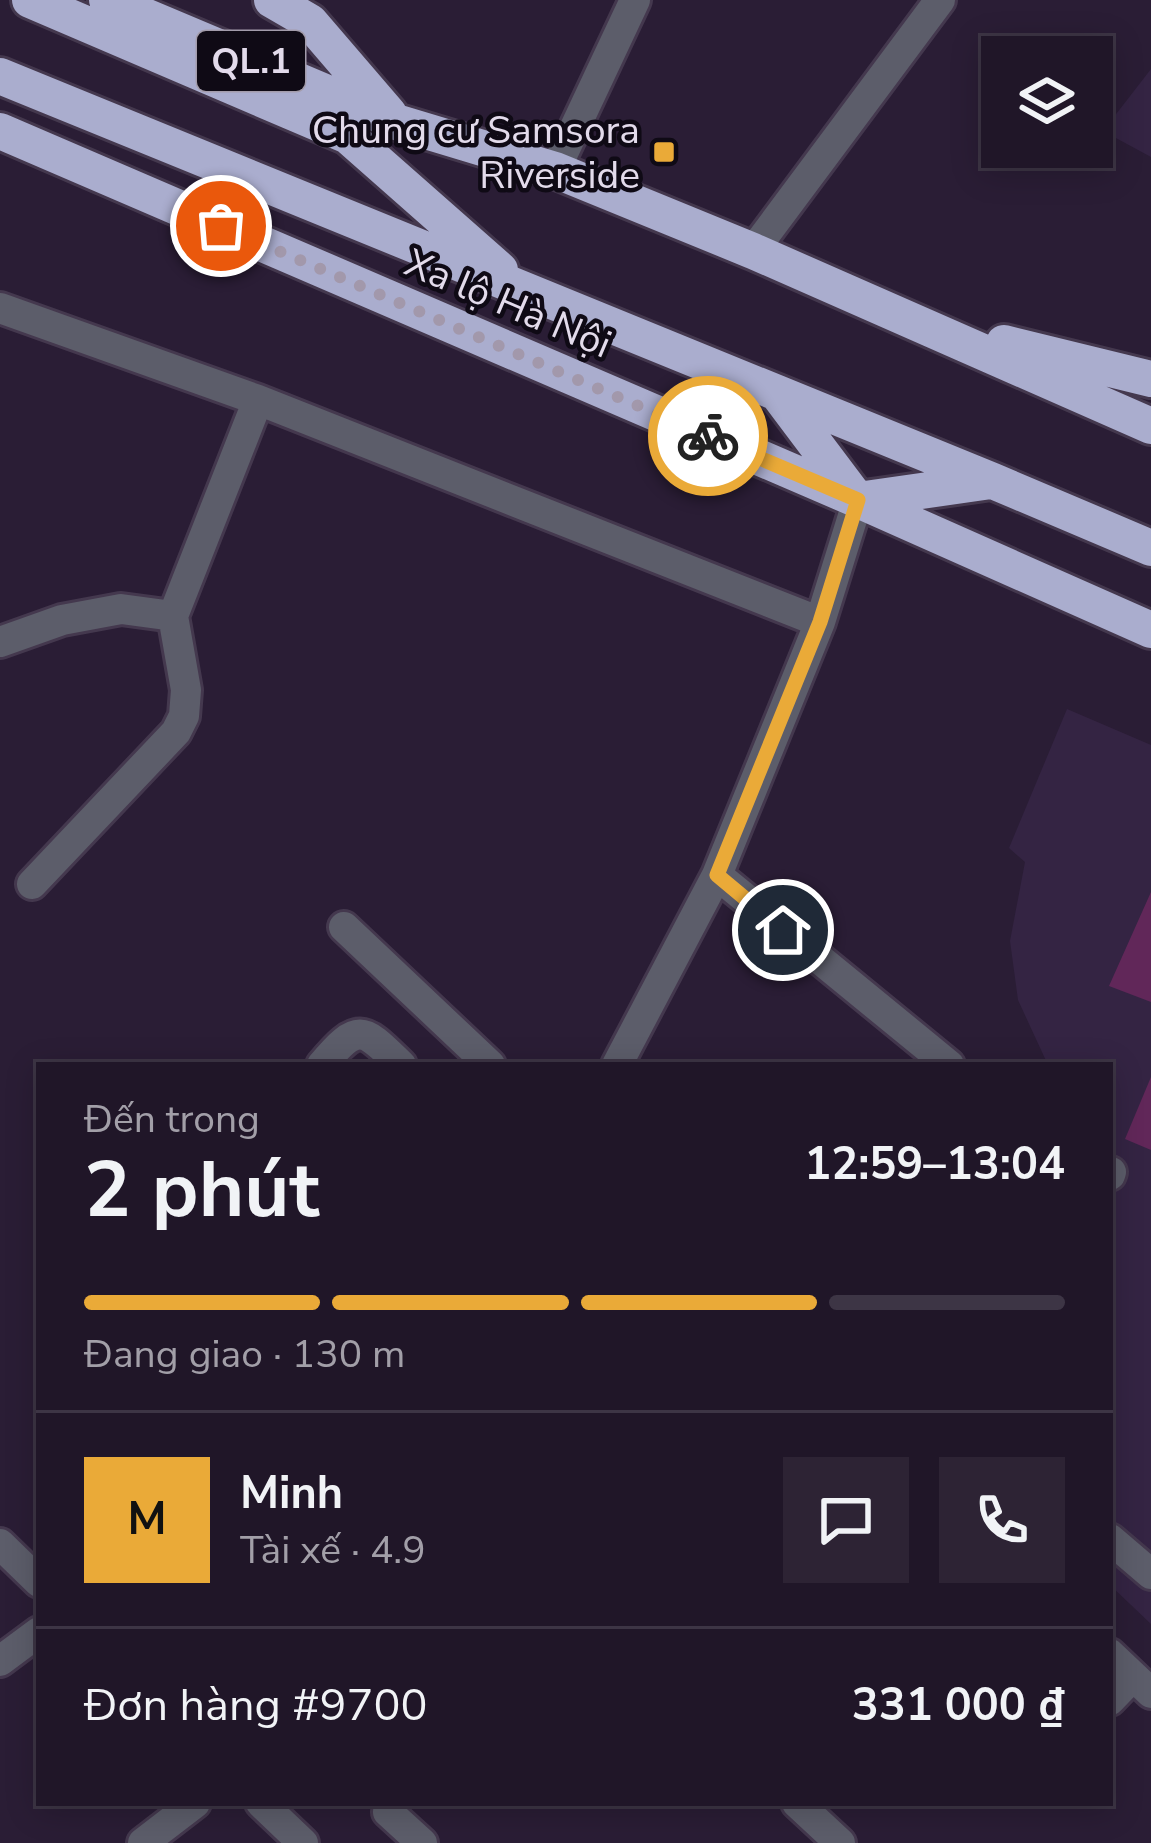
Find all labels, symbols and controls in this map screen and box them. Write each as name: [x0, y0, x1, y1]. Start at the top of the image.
road number: QL.1: [197, 31, 305, 91]
map controls: [981, 36, 1113, 168]
button: layers: [981, 36, 1113, 168]
place label: Chung cư Samsora Riverside: [312, 104, 640, 202]
marker: Chung cư Samsora Riverside: [651, 139, 677, 165]
pin: [170, 175, 272, 277]
icon: bag: [188, 193, 254, 259]
street label: Xa lộ Hà Nội: [397, 237, 619, 371]
courier: [648, 376, 768, 496]
icon: bike: [675, 403, 741, 469]
pin: [732, 879, 834, 981]
icon: home: [750, 897, 816, 963]
text: Đến trong: [84, 1093, 260, 1146]
text: 12:59–13:04: [804, 1134, 1065, 1195]
text: 2 phút: [84, 1137, 319, 1244]
text: Đang giao · 130 m: [84, 1328, 405, 1381]
button: chat: [783, 1457, 909, 1583]
button: phone: [939, 1457, 1065, 1583]
text: Minh: [240, 1463, 343, 1524]
text: M: [127, 1489, 167, 1550]
text: Tài xế · 4.9: [240, 1524, 426, 1577]
text: Đơn hàng #9700: [84, 1675, 427, 1736]
text: 331 000 ₫: [852, 1675, 1065, 1736]

